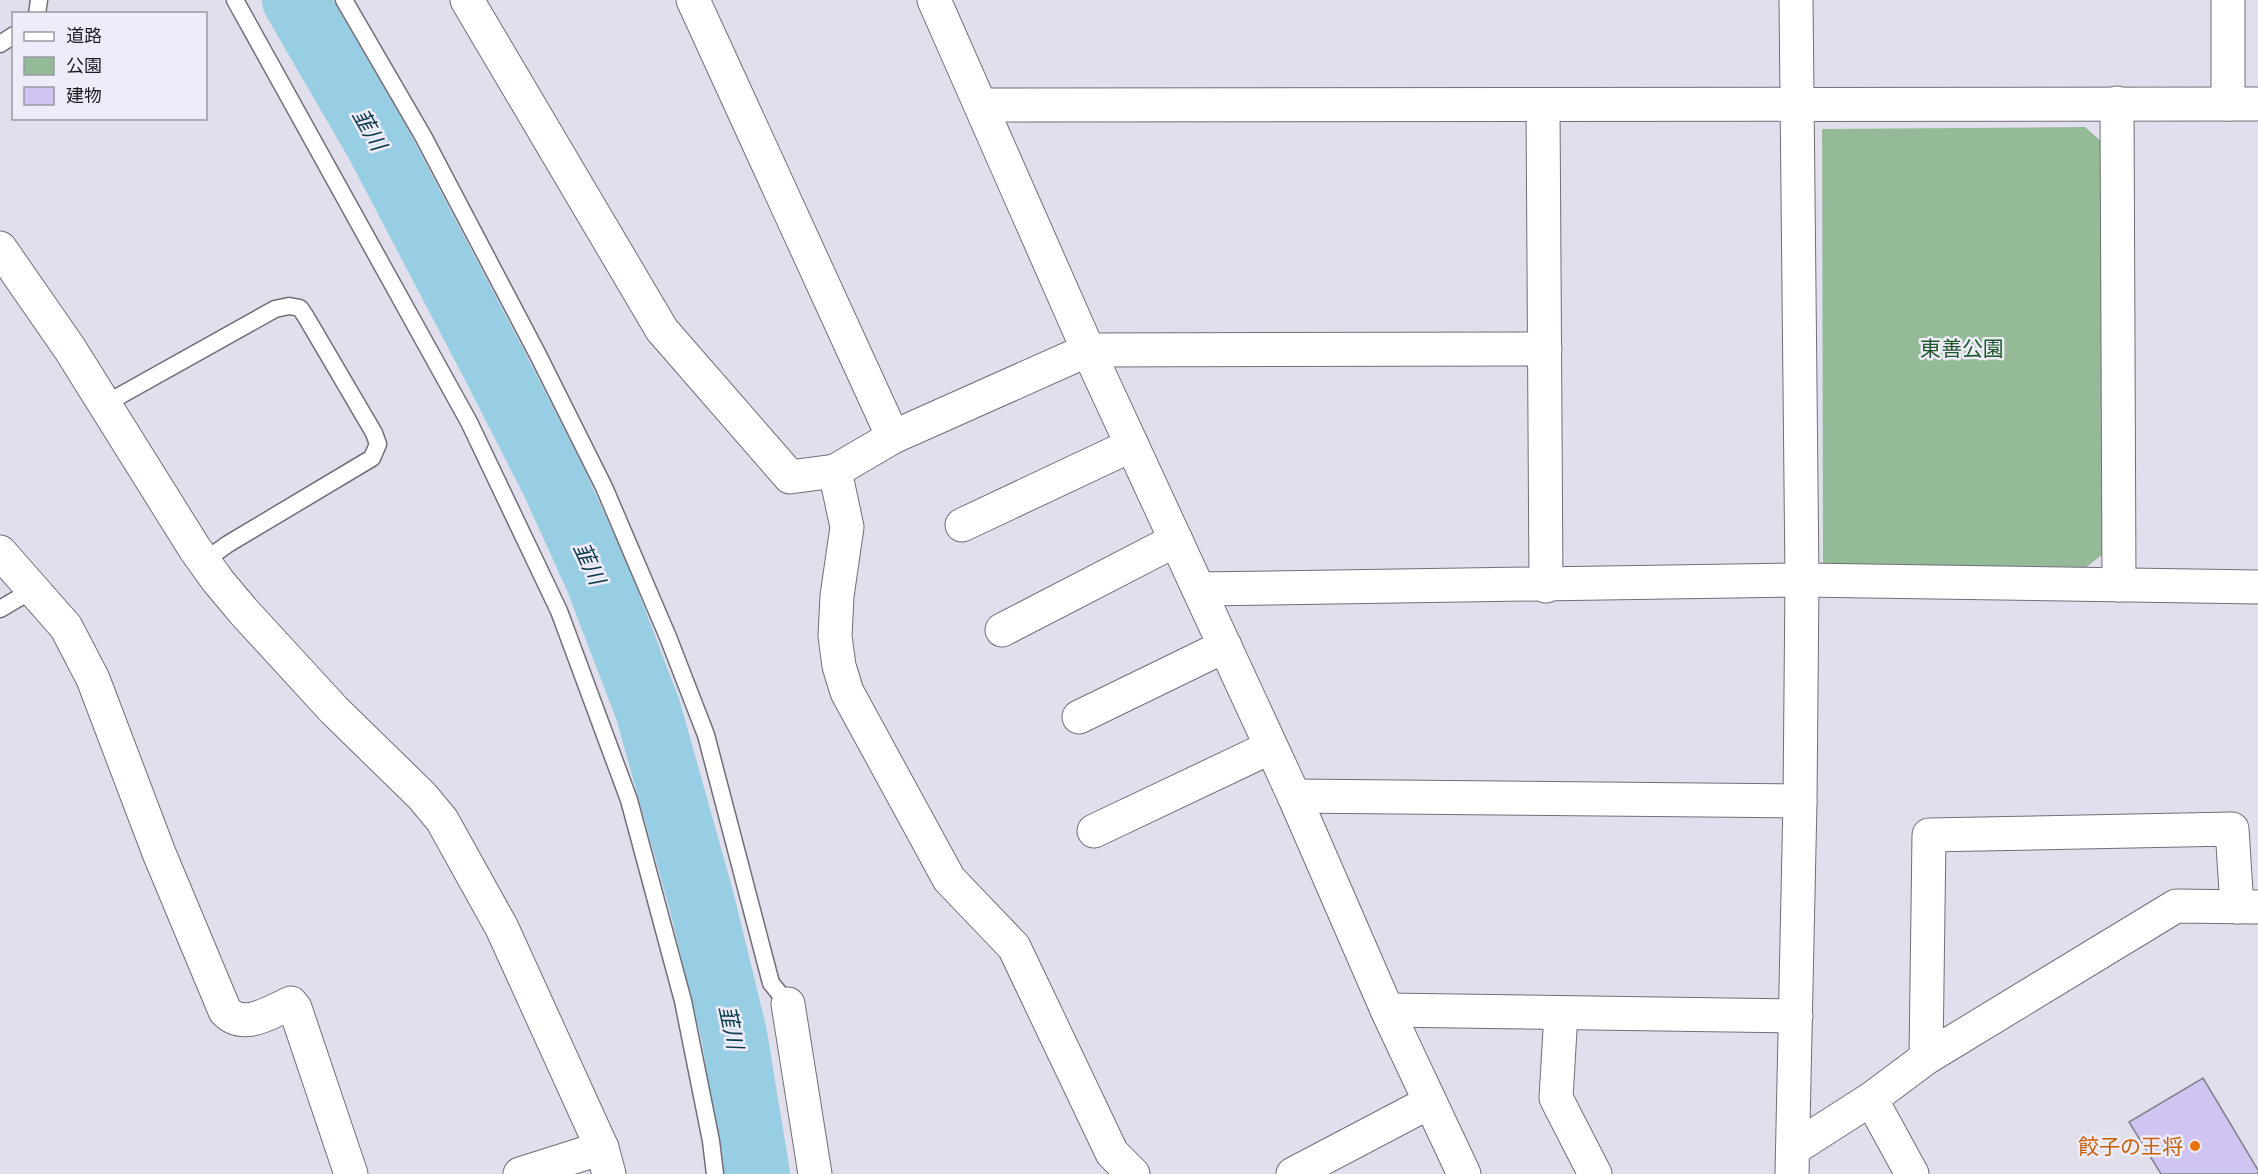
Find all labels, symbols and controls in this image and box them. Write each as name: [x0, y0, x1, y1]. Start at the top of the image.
legend: [12, 12, 207, 120]
text: 道路: [66, 25, 102, 45]
text: 公園: [66, 55, 102, 75]
text: 建物: [66, 85, 102, 105]
water label: 韮川: [348, 104, 393, 156]
park label: 東善公園: [1920, 336, 2004, 360]
water label: 韮川: [569, 538, 611, 590]
water label: 韮川: [715, 1003, 749, 1053]
place label: 餃子の王将: [2078, 1134, 2183, 1158]
marker: 餃子の王将: [2188, 1139, 2202, 1153]

